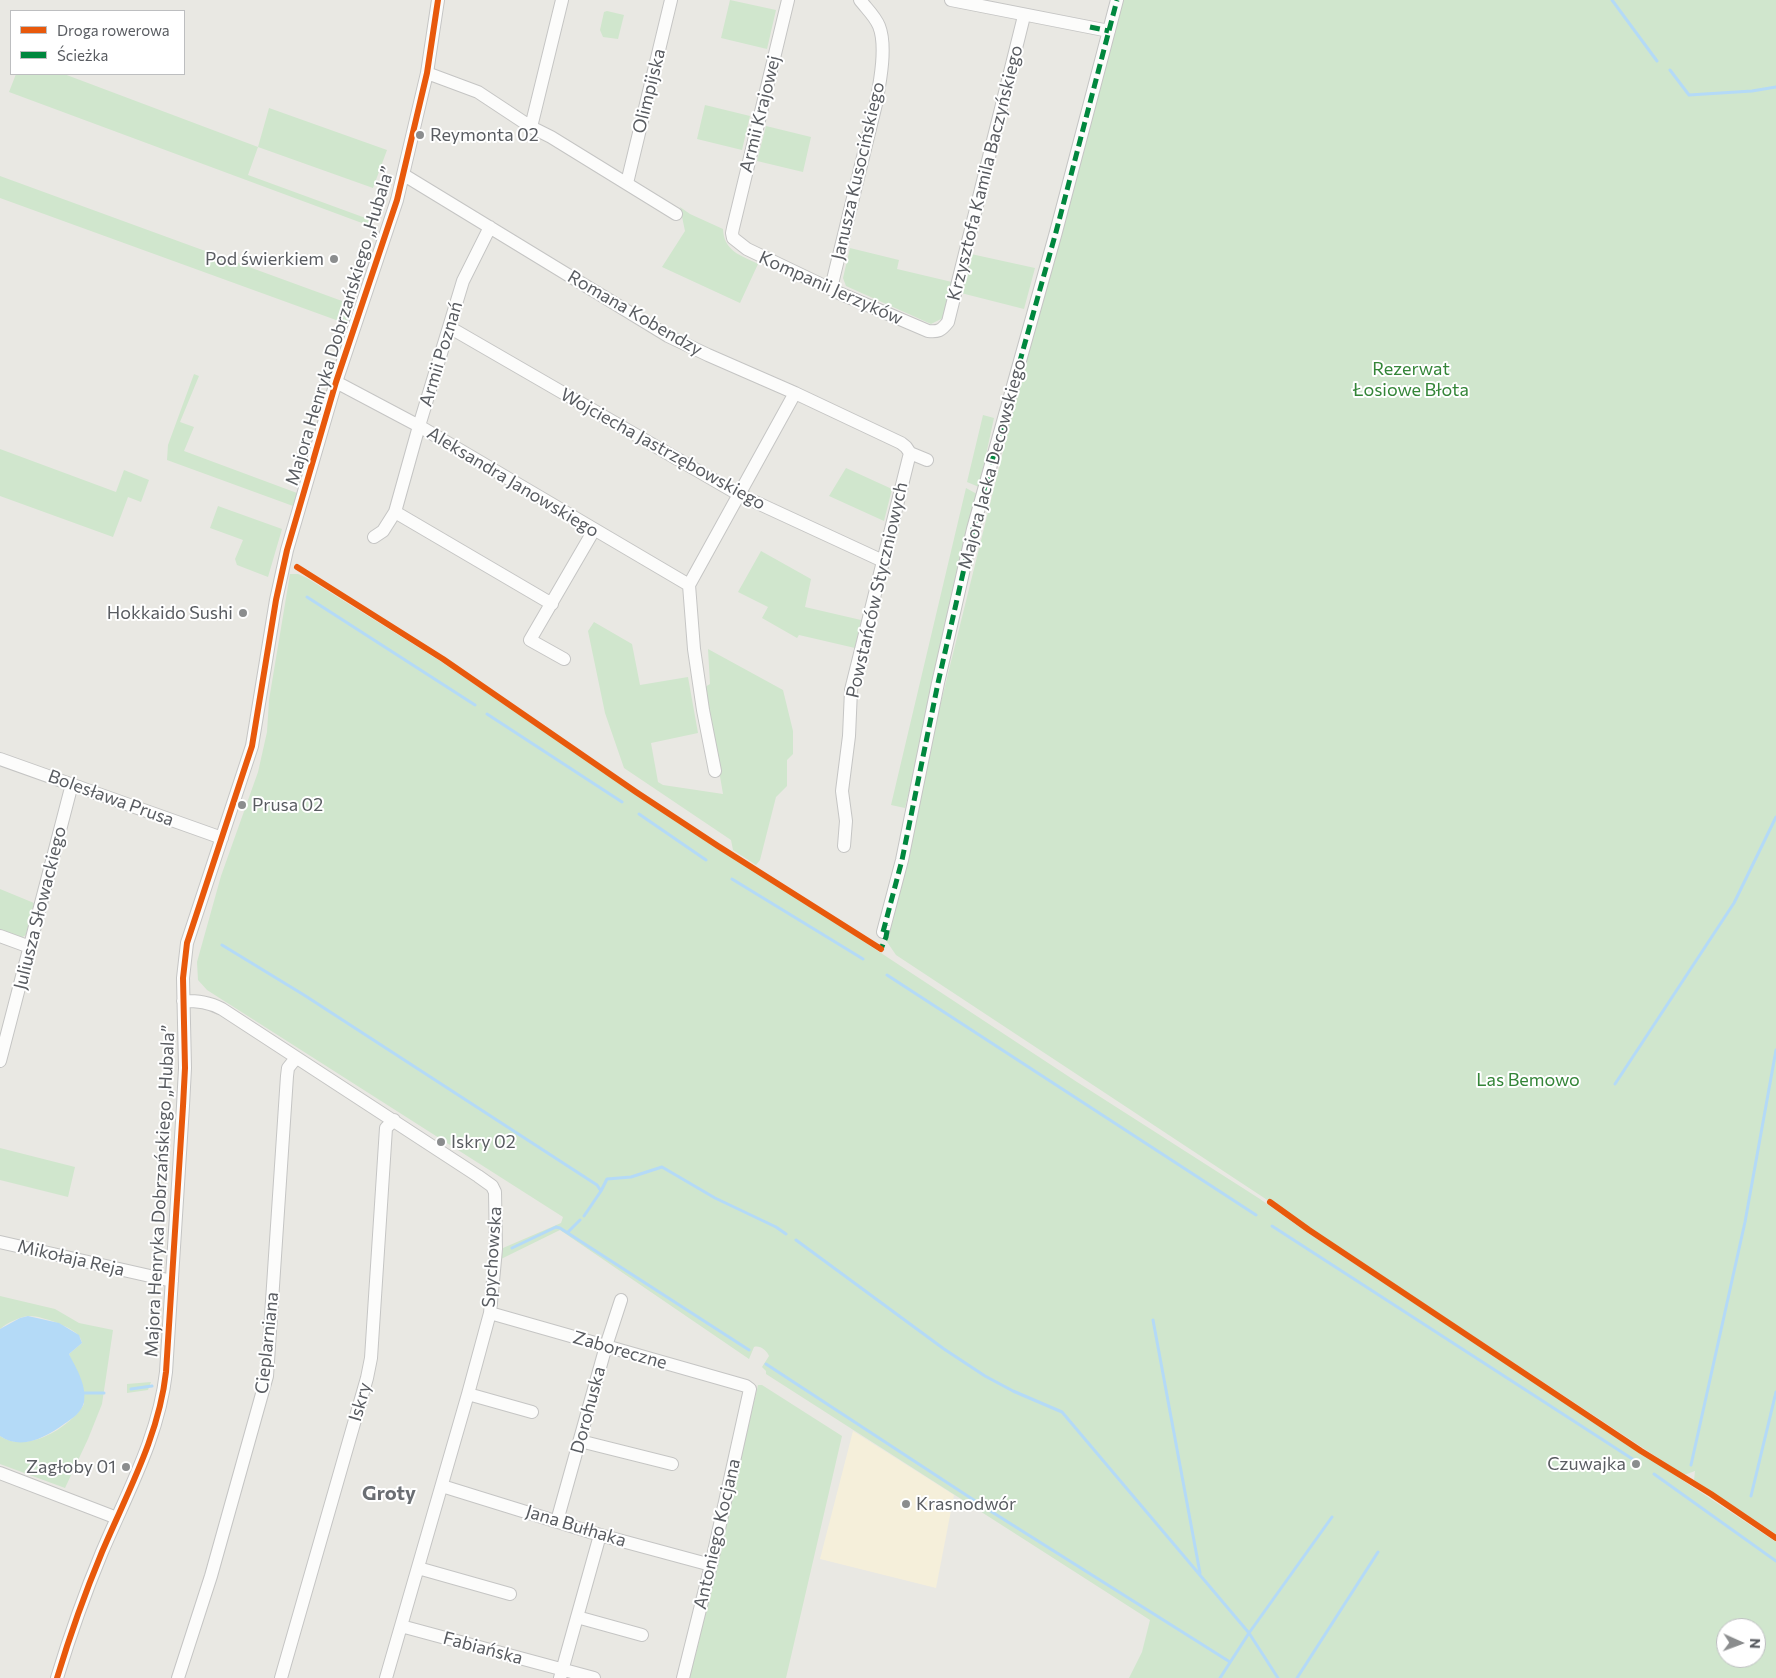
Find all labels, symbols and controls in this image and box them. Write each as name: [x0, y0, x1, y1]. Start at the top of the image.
legend: [10, 10, 185, 75]
text: Droga rowerowa: [57, 21, 170, 39]
street label: Krzysztofa Kamila Baczyńskiego: [943, 43, 1027, 303]
text: Ścieżka: [57, 46, 108, 64]
street label: Olimpijska: [628, 46, 670, 136]
street label: Armii Krajowej: [735, 53, 785, 175]
street label: Janusza Kusocińskiego: [827, 80, 889, 262]
place label: Reymonta 02: [430, 124, 539, 146]
marker: Reymonta 02: [414, 129, 426, 141]
street label: Majora Henryka Dobrzańskiego „Hubala”: [281, 164, 399, 488]
street label: Kompanii Jerzyków: [756, 247, 906, 329]
place label: Pod świerkiem: [205, 248, 324, 270]
marker: Pod świerkiem: [328, 253, 340, 265]
street label: Romana Kobendzy: [564, 266, 706, 360]
street label: Armii Poznań: [415, 299, 467, 409]
street label: Majora Jacka Decowskiego: [954, 357, 1030, 571]
park label: Rezerwat Łosiowe Błota: [1353, 358, 1469, 400]
street label: Wojciecha Jastrzębowskiego: [557, 384, 769, 514]
street label: Aleksandra Janowskiego: [423, 422, 603, 542]
street label: Powstańców Styczniowych: [842, 480, 912, 700]
place label: Hokkaido Sushi: [107, 602, 233, 624]
marker: Hokkaido Sushi: [237, 607, 249, 619]
street label: Bolesława Prusa: [45, 765, 177, 831]
place label: Prusa 02: [252, 794, 323, 816]
marker: Prusa 02: [236, 799, 248, 811]
street label: Juliusza Słowackiego: [9, 824, 71, 992]
street label: Majora Henryka Dobrzańskiego „Hubala”: [141, 1024, 179, 1358]
park label: Las Bemowo: [1476, 1069, 1580, 1091]
place label: Iskry 02: [451, 1131, 516, 1153]
marker: Iskry 02: [435, 1136, 447, 1148]
street label: Spychowska: [478, 1206, 506, 1308]
street label: Mikołaja Reja: [15, 1235, 127, 1281]
street label: Cieplarniana: [251, 1291, 283, 1395]
street label: Zaboreczne: [570, 1326, 670, 1374]
street label: Dorohuska: [566, 1364, 610, 1456]
street label: Iskry: [344, 1380, 376, 1424]
place label: Czuwajka: [1547, 1453, 1626, 1475]
place label: Zagłoby 01: [26, 1456, 116, 1478]
street label: Antoniego Kocjana: [689, 1457, 745, 1611]
marker: Czuwajka: [1630, 1458, 1642, 1470]
marker: Zagłoby 01: [120, 1461, 132, 1473]
district label: Groty: [362, 1481, 416, 1505]
place label: Krasnodwór: [916, 1493, 1016, 1515]
marker: Krasnodwór: [900, 1498, 912, 1510]
street label: Jana Bułhaka: [523, 1500, 629, 1552]
north arrow: [1716, 1618, 1766, 1668]
street label: Fabiańska: [441, 1627, 525, 1669]
text: N: [1747, 1638, 1764, 1649]

